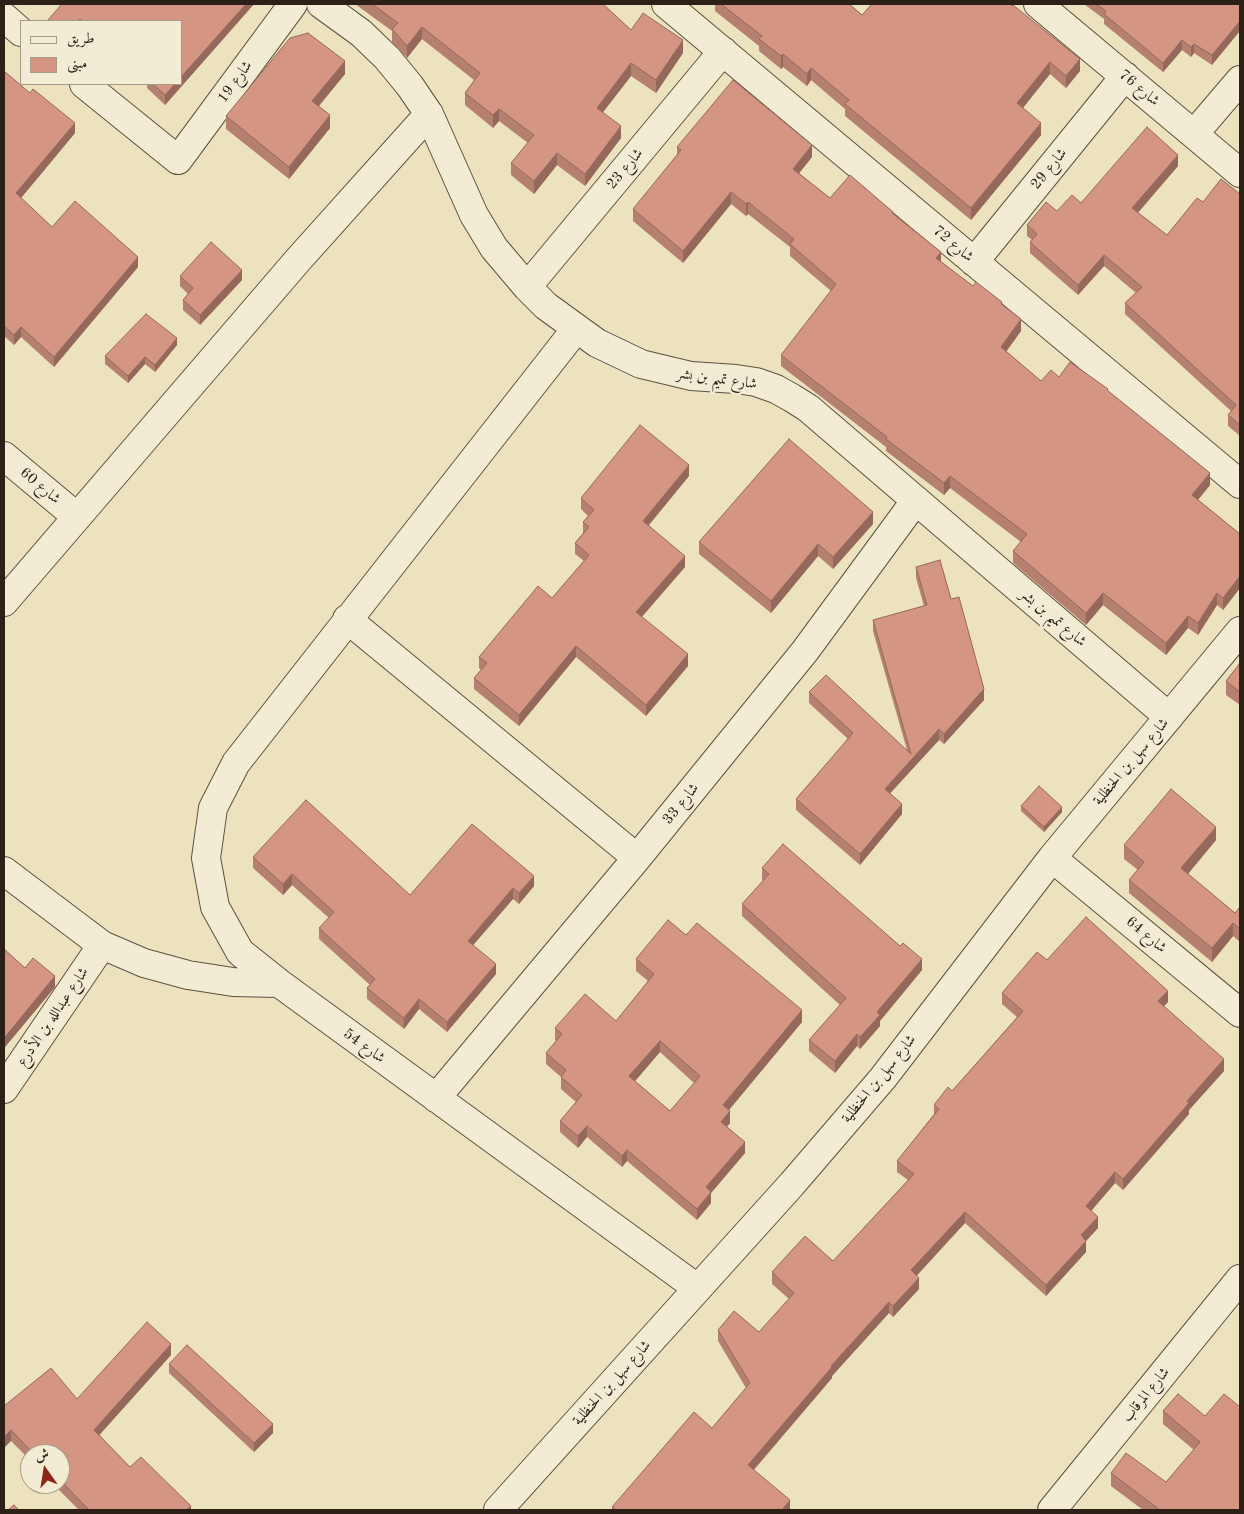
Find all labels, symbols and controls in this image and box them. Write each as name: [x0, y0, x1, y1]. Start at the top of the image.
legend: [20, 20, 182, 85]
text: طريق: [67, 32, 94, 47]
text: مبنى: [67, 57, 87, 72]
street label: شارع 19: [214, 57, 256, 107]
street label: شارع 76: [1115, 66, 1163, 110]
street label: شارع 23: [603, 145, 647, 193]
street label: شارع 29: [1027, 145, 1071, 193]
street label: شارع 72: [929, 222, 977, 266]
street label: شارع تميم بن بشر: [676, 364, 758, 394]
street label: شارع 60: [16, 464, 64, 508]
street label: شارع تميم بن بشر: [1016, 585, 1090, 651]
street label: شارع سهل بن الحنظلية: [1089, 715, 1173, 809]
street label: شارع 33: [659, 780, 703, 828]
street label: شارع 64: [1122, 913, 1170, 957]
street label: شارع عبدالله بن الأدرع: [13, 964, 93, 1070]
street label: شارع 54: [339, 1025, 389, 1067]
street label: شارع سهل بن الحنظلية: [838, 1031, 920, 1127]
street label: شارع سهل بن الحنظلية: [569, 1337, 655, 1429]
street label: شارع المرقاب: [1118, 1364, 1174, 1426]
north arrow: [20, 1444, 70, 1494]
text: ش: [34, 1447, 50, 1464]

